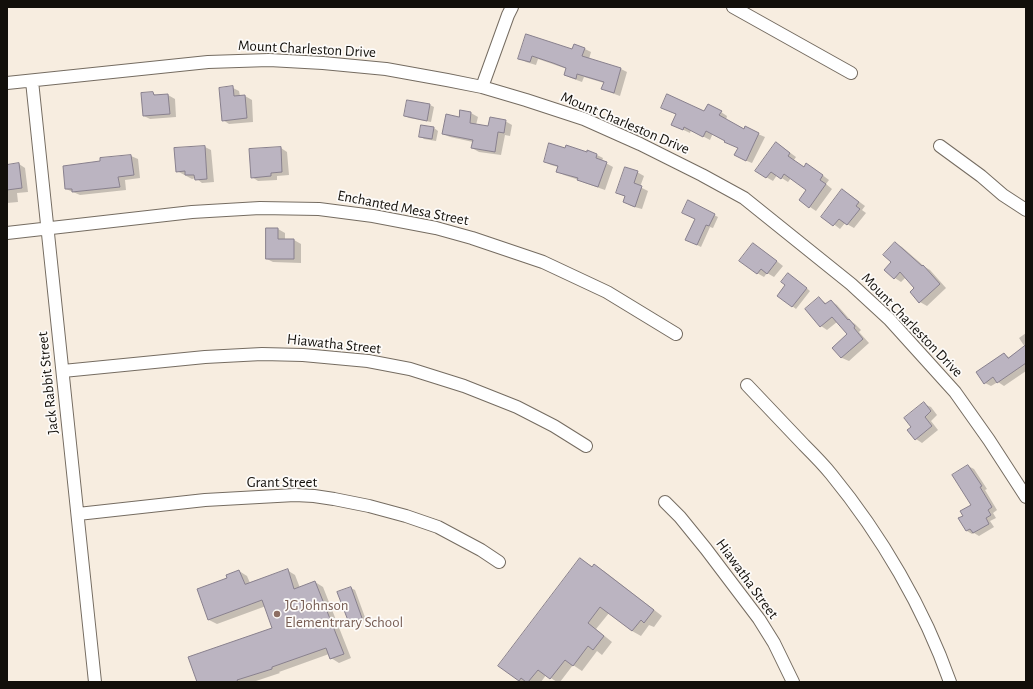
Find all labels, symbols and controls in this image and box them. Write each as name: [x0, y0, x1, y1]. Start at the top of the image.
street label: Mount Charleston Drive: [238, 36, 376, 62]
street label: Mount Charleston Drive: [558, 88, 692, 158]
street label: Enchanted Mesa Street: [336, 186, 470, 230]
street label: Mount Charleston Drive: [858, 269, 966, 381]
street label: Hiawatha Street: [286, 330, 382, 358]
street label: Jack Rabbit Street: [34, 331, 62, 435]
street label: Grant Street: [247, 473, 317, 491]
street label: Hiawatha Street: [712, 535, 782, 623]
place label: JG Johnson Elementrrary School: [285, 596, 403, 631]
marker: JG Johnson Elementrrary School: [272, 609, 282, 619]

